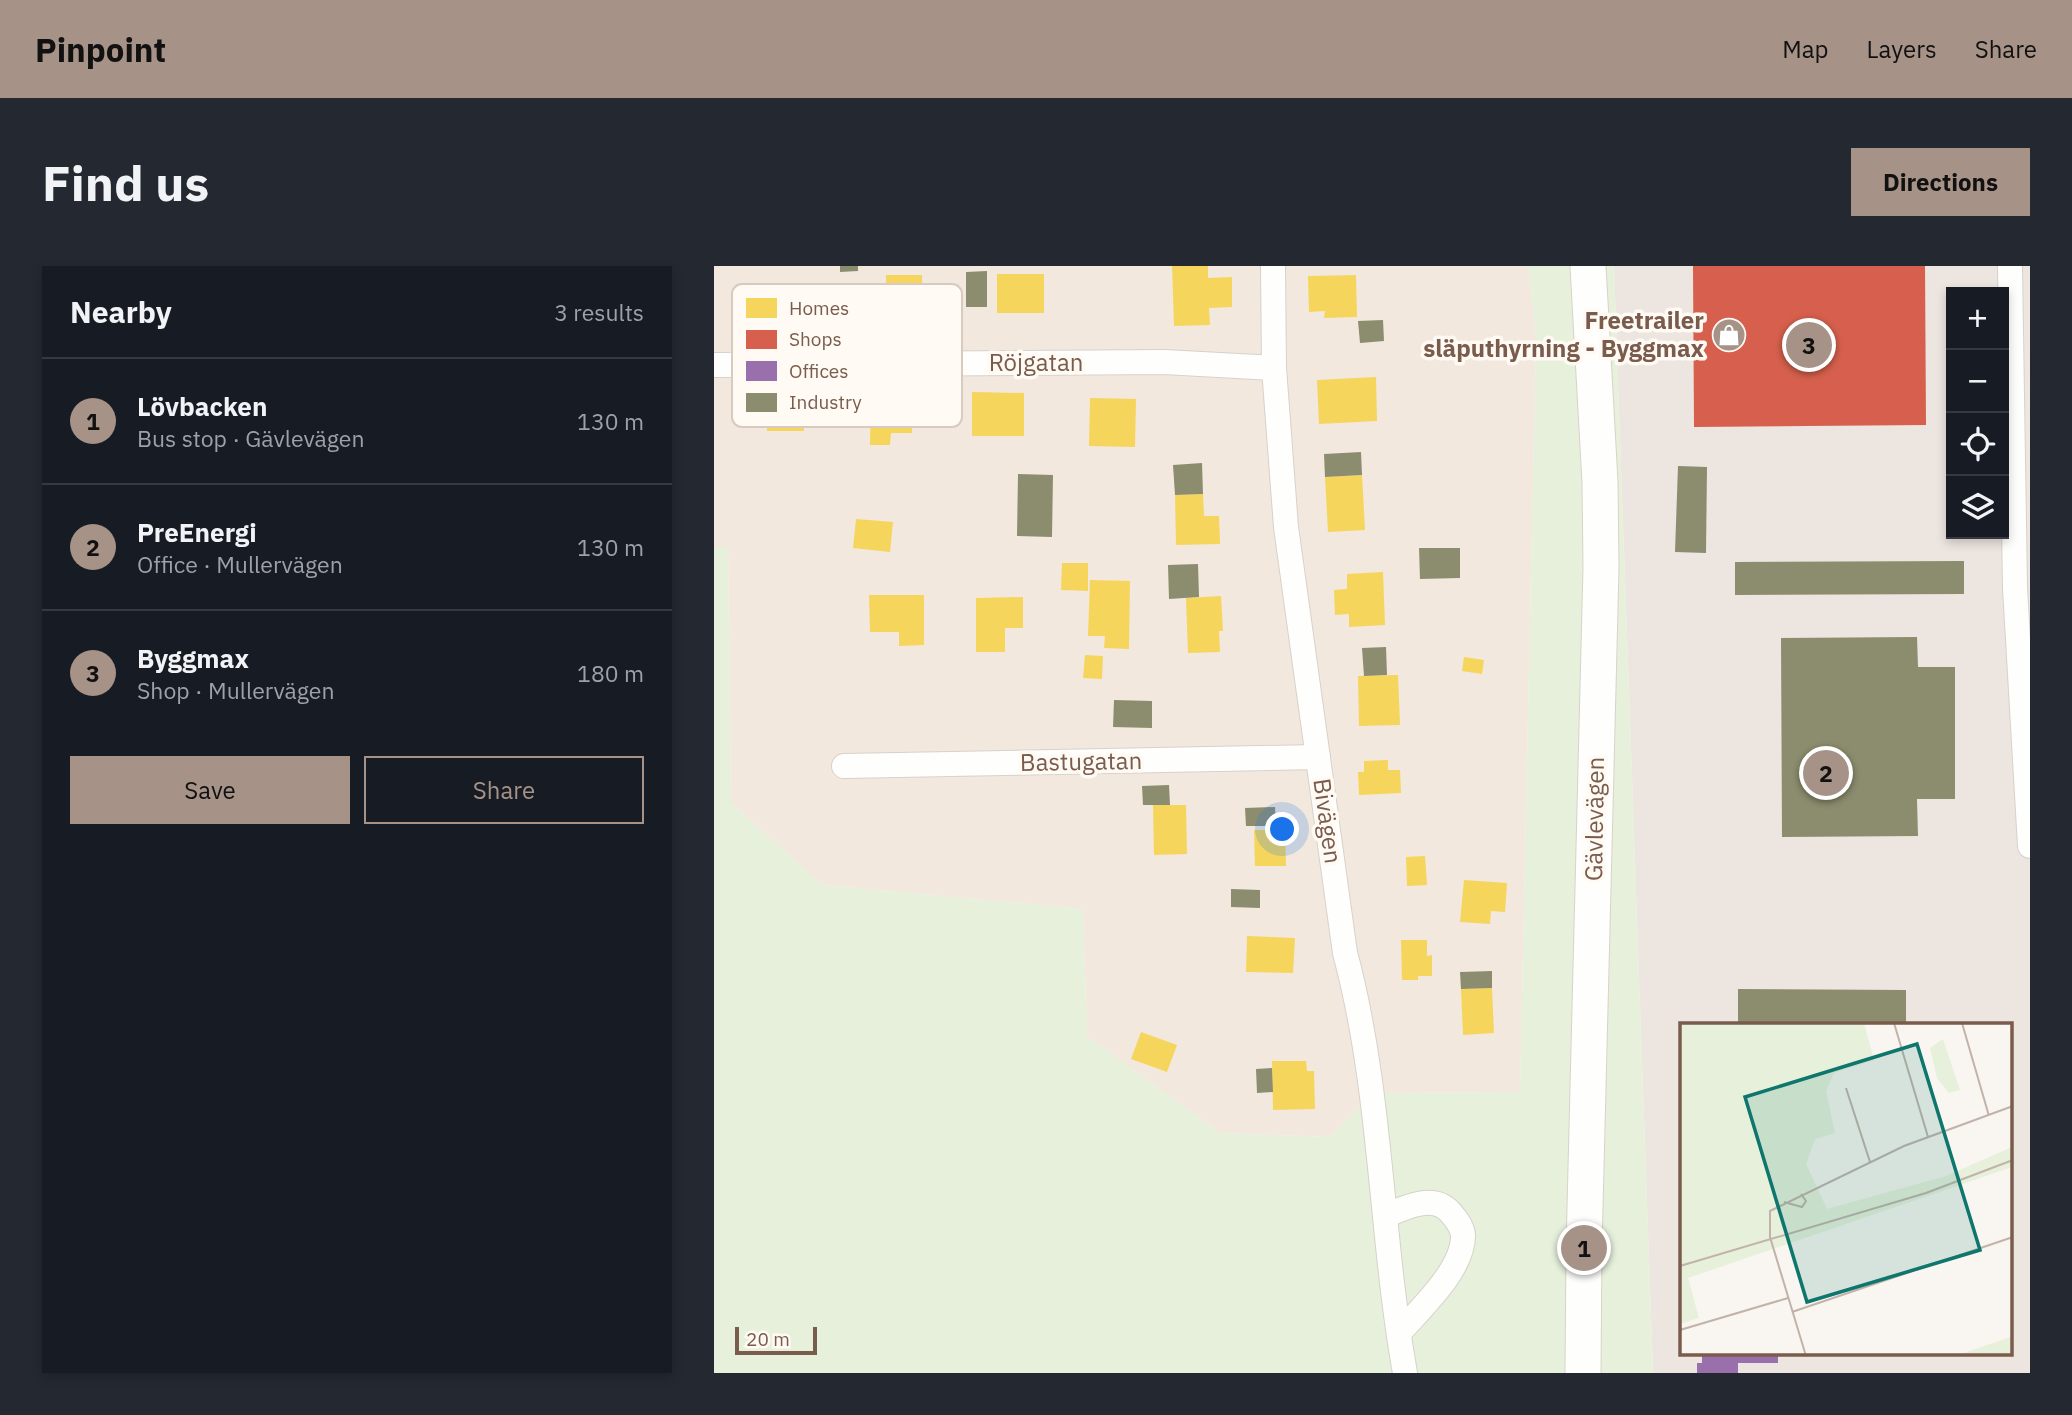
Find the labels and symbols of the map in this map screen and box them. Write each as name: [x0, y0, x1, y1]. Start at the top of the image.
legend: [732, 284, 962, 427]
text: Homes: [789, 296, 849, 320]
place label: Freetrailer släputhyrning - Byggmax: [1423, 304, 1705, 364]
shop icon: Freetrailer släputhyrning - Byggmax: [1710, 316, 1748, 354]
pin: 3: [1786, 319, 1832, 371]
text: Shops: [789, 327, 842, 351]
street label: Röjgatan: [989, 346, 1083, 378]
text: Offices: [789, 359, 849, 383]
text: Industry: [789, 390, 862, 414]
street label: Bastugatan: [1020, 744, 1142, 778]
pin: 2: [1803, 747, 1849, 799]
street label: Gävlevägen: [1577, 757, 1611, 881]
street label: Bivägen: [1306, 776, 1350, 865]
your location: [1265, 812, 1299, 846]
inset map: [1680, 1023, 2012, 1356]
pin: 1: [1561, 1222, 1607, 1274]
scale bar: [735, 1324, 817, 1356]

